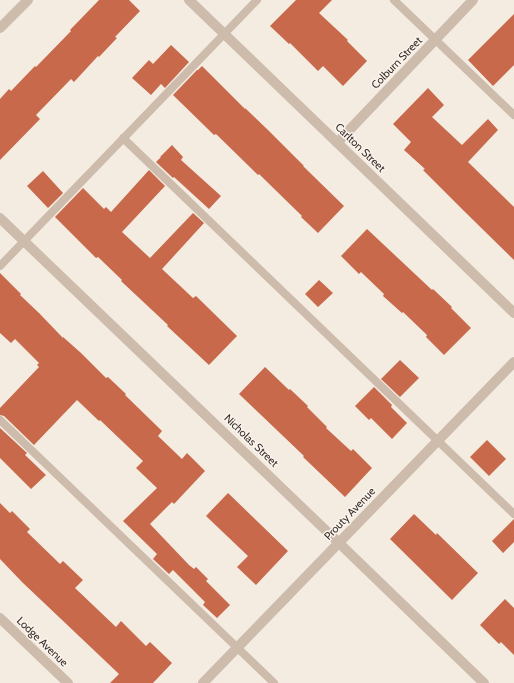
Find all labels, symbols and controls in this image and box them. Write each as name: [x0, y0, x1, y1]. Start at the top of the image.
street label: Colburn Street: [369, 34, 425, 92]
street label: Carlton Street: [332, 121, 388, 175]
street label: Nicholas Street: [221, 412, 281, 470]
street label: Prouty Avenue: [322, 485, 378, 543]
street label: Lodge Avenue: [14, 614, 70, 670]

